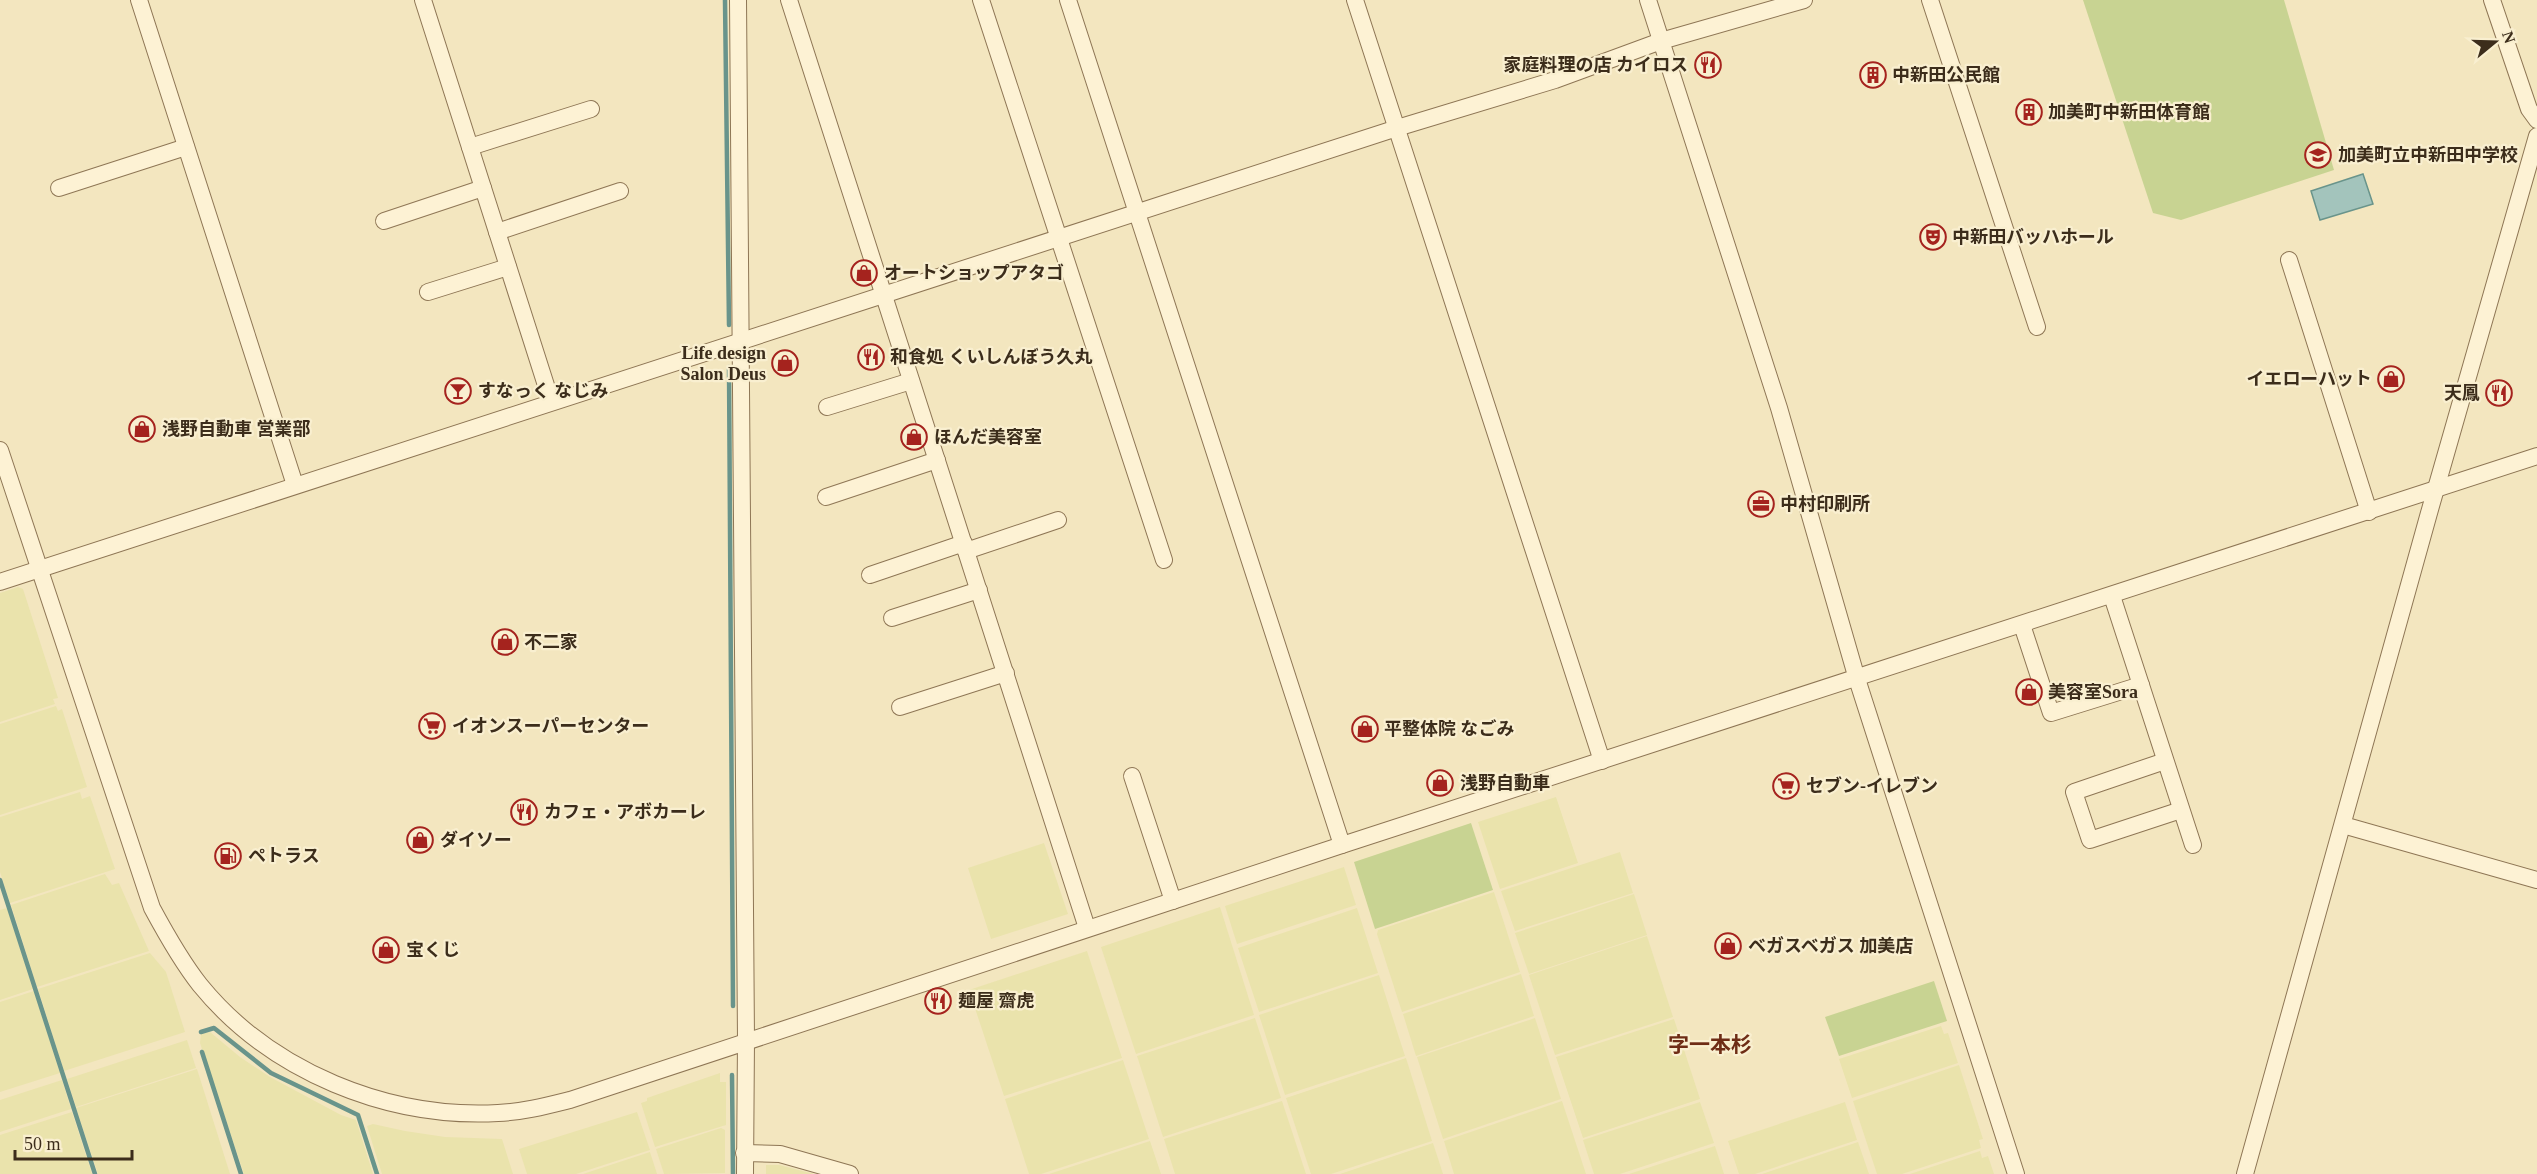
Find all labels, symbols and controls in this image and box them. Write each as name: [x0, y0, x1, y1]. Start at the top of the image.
north arrow: [2465, 12, 2525, 72]
text: N: [2499, 29, 2519, 46]
restaurant icon: 家庭料理の店 カイロス: [1693, 50, 1723, 80]
place label: 家庭料理の店 カイロス: [1504, 55, 1688, 75]
building icon: 中新田公民館: [1858, 60, 1888, 90]
place label: 中新田公民館: [1892, 65, 2000, 85]
building icon: 加美町中新田体育館: [2014, 97, 2044, 127]
place label: 加美町中新田体育館: [2048, 102, 2210, 122]
school or university icon: 加美町立中新田中学校: [2303, 140, 2333, 170]
place label: 加美町立中新田中学校: [2338, 145, 2518, 165]
theatre icon: 中新田バッハホール: [1918, 222, 1948, 252]
place label: 中新田バッハホール: [1952, 227, 2114, 247]
shop icon: オートショップアタゴ: [849, 258, 879, 288]
place label: オートショップアタゴ: [884, 263, 1064, 283]
restaurant icon: 和食処 くいしんぼう久丸: [856, 342, 886, 372]
place label: Life design Salon Deus: [680, 343, 766, 384]
place label: 和食処 くいしんぼう久丸: [890, 347, 1093, 367]
shop icon: Life design Salon Deus: [770, 348, 800, 378]
shop icon: イエローハット: [2376, 364, 2406, 394]
place label: イエローハット: [2247, 369, 2372, 389]
bar icon: すなっく なじみ: [443, 376, 473, 406]
restaurant icon: 天鳳: [2484, 378, 2514, 408]
place label: すなっく なじみ: [478, 381, 609, 401]
place label: 天鳳: [2444, 383, 2480, 403]
shop icon: 浅野自動車 営業部: [127, 414, 157, 444]
place label: 浅野自動車 営業部: [162, 419, 311, 439]
shop icon: ほんだ美容室: [899, 422, 929, 452]
place label: ほんだ美容室: [934, 427, 1042, 447]
office icon: 中村印刷所: [1746, 489, 1776, 519]
place label: 中村印刷所: [1780, 494, 1870, 514]
shop icon: 不二家: [490, 627, 520, 657]
place label: 不二家: [524, 632, 578, 652]
shop icon: 美容室Sora: [2014, 677, 2044, 707]
place label: 美容室Sora: [2048, 682, 2138, 702]
supermarket icon: イオンスーパーセンター: [417, 711, 447, 741]
shop icon: 平整体院 なごみ: [1350, 714, 1380, 744]
place label: イオンスーパーセンター: [452, 716, 649, 736]
place label: 平整体院 なごみ: [1384, 719, 1515, 739]
shop icon: 浅野自動車: [1425, 768, 1455, 798]
supermarket icon: セブン-イレブン: [1771, 771, 1801, 801]
place label: 浅野自動車: [1460, 773, 1550, 793]
place label: セブン-イレブン: [1806, 776, 1938, 796]
restaurant icon: カフェ・アボカーレ: [509, 797, 539, 827]
place label: カフェ・アボカーレ: [544, 802, 706, 822]
shop icon: ダイソー: [405, 825, 435, 855]
place label: ダイソー: [440, 830, 512, 850]
fuel station icon: ペトラス: [213, 841, 243, 871]
place label: ペトラス: [248, 846, 320, 866]
shop icon: ベガスベガス 加美店: [1713, 931, 1743, 961]
shop icon: 宝くじ: [371, 935, 401, 965]
place label: ベガスベガス 加美店: [1748, 936, 1913, 956]
place label: 宝くじ: [406, 940, 460, 960]
restaurant icon: 麺屋 齋虎: [923, 986, 953, 1016]
place label: 麺屋 齋虎: [958, 991, 1035, 1011]
district label: 字一本杉: [1668, 1033, 1752, 1057]
scale bar: [15, 1123, 132, 1161]
text: 50 m: [24, 1134, 61, 1154]

